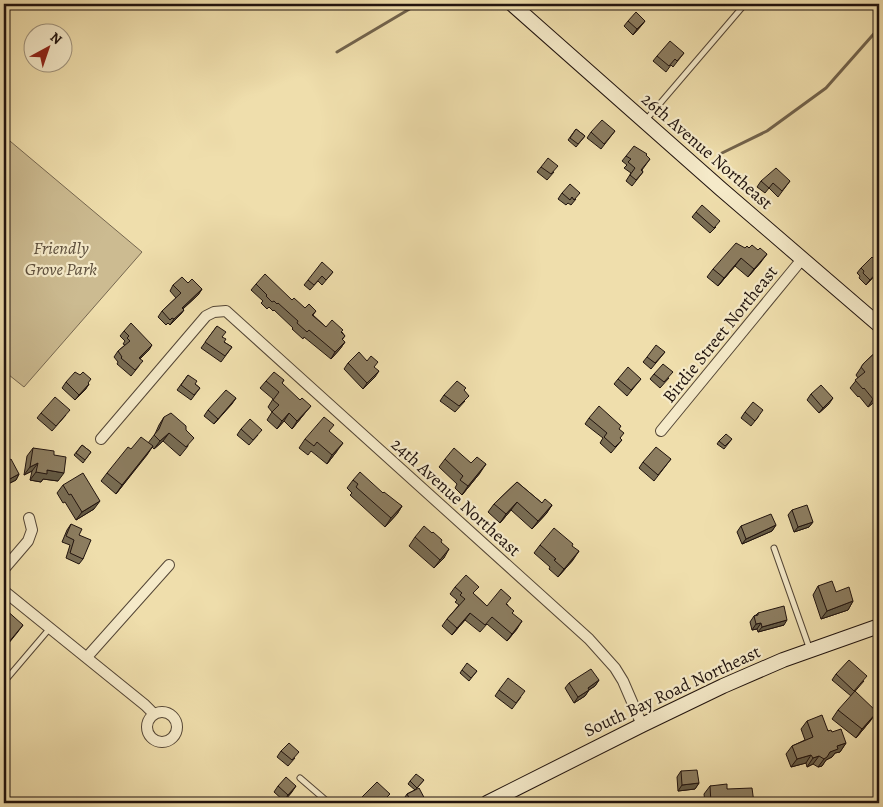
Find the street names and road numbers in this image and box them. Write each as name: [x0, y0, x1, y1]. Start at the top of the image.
street label: 26th Avenue Northeast: [636, 87, 778, 215]
street label: Birdie Street Northeast: [657, 260, 783, 408]
street label: 24th Avenue Northeast: [386, 432, 526, 562]
street label: South Bay Road Northeast: [580, 640, 764, 742]

